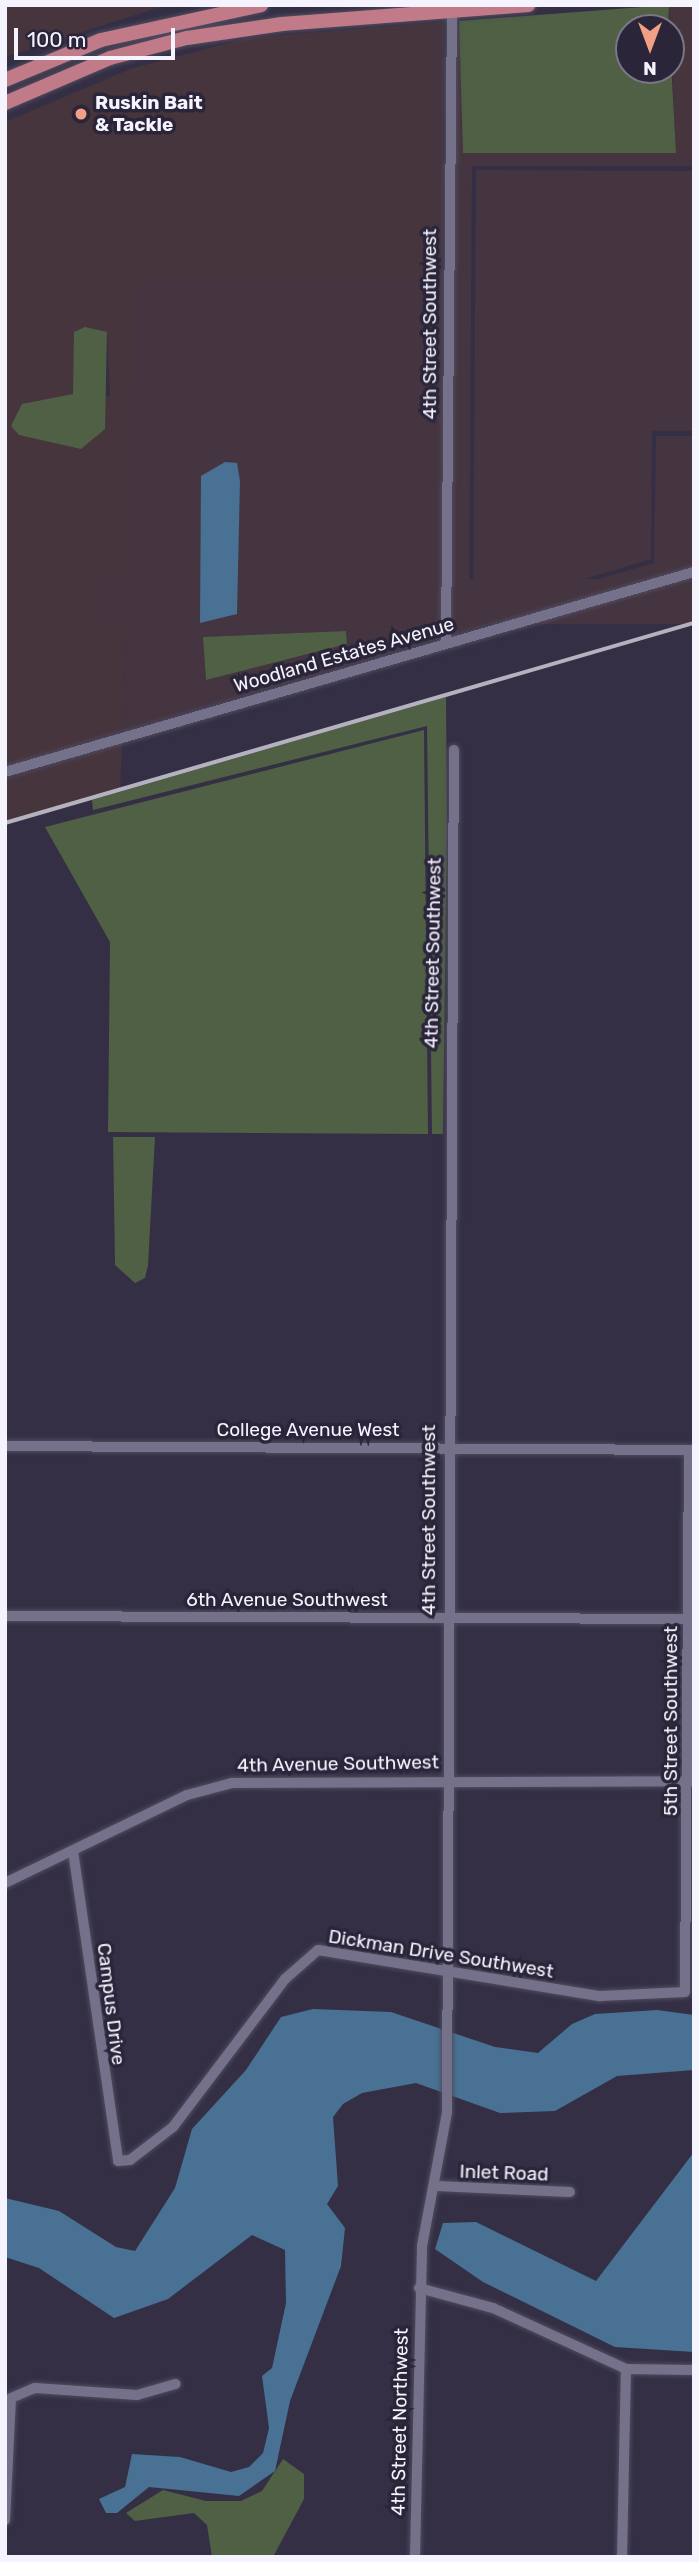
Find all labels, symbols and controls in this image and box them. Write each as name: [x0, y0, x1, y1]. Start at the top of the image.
scale bar: [18, 14, 178, 58]
north arrow: [615, 14, 685, 84]
text: 100 m: [27, 27, 86, 52]
text: N: [643, 57, 657, 80]
place label: Ruskin Bait & Tackle: [95, 92, 203, 136]
marker: Ruskin Bait & Tackle: [73, 106, 89, 122]
street label: 4th Street Southwest: [419, 229, 441, 419]
street label: Woodland Estates Avenue: [231, 613, 457, 697]
street label: 4th Street Southwest: [420, 857, 446, 1049]
street label: College Avenue West: [216, 1419, 400, 1441]
street label: 4th Street Southwest: [418, 1425, 440, 1615]
street label: 6th Avenue Southwest: [186, 1589, 388, 1611]
street label: 5th Street Southwest: [660, 1626, 682, 1816]
street label: 4th Avenue Southwest: [237, 1751, 439, 1777]
street label: Dickman Drive Southwest: [327, 1925, 555, 1983]
street label: Campus Drive: [92, 1942, 130, 2066]
street label: Inlet Road: [459, 2160, 549, 2186]
street label: 4th Street Northwest: [387, 2328, 413, 2516]

